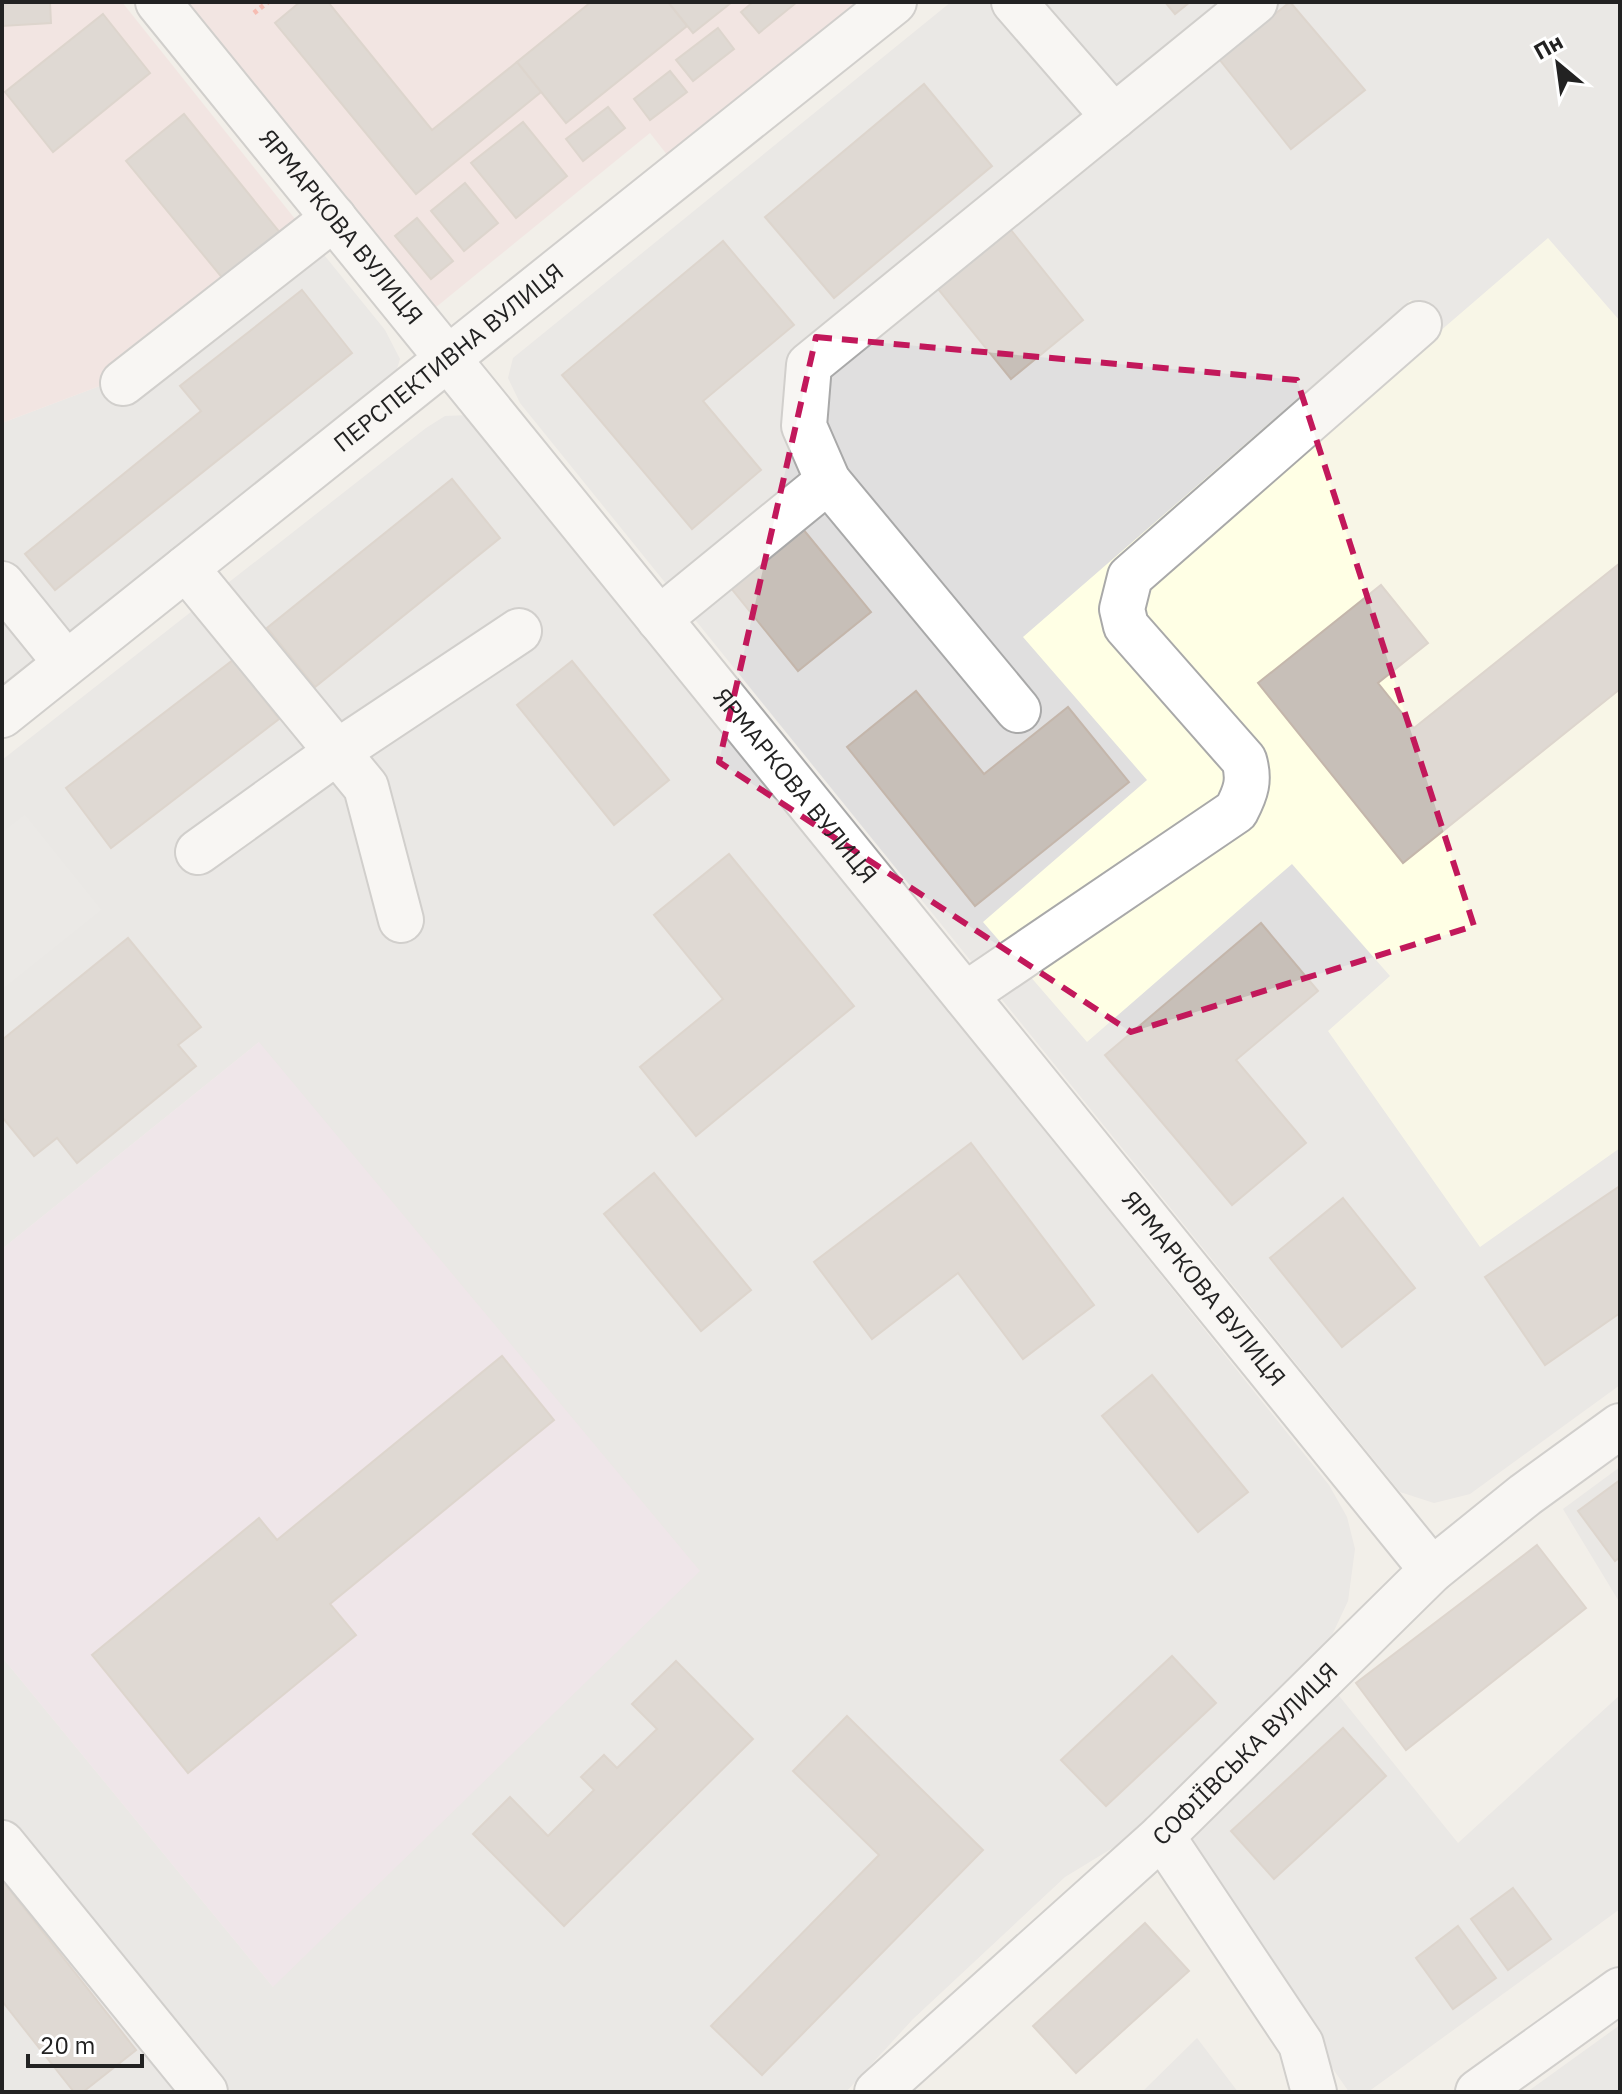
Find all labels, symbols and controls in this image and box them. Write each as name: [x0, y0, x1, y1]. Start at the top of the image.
north arrow: [1518, 24, 1598, 104]
text: Пн: [1528, 26, 1568, 66]
street label: ЯРМАРКОВА ВУЛИЦЯ: [253, 122, 431, 331]
street label: ПЕРСПЕКТИВНА ВУЛИЦЯ: [327, 255, 570, 459]
street label: ЯРМАРКОВА ВУЛИЦЯ: [707, 681, 885, 890]
street label: ЯРМАРКОВА ВУЛИЦЯ: [1115, 1184, 1293, 1392]
street label: СОФІЇВСЬКА ВУЛИЦЯ: [1145, 1655, 1344, 1852]
scale bar: [28, 2018, 142, 2068]
text: 20 m: [40, 2029, 95, 2061]

